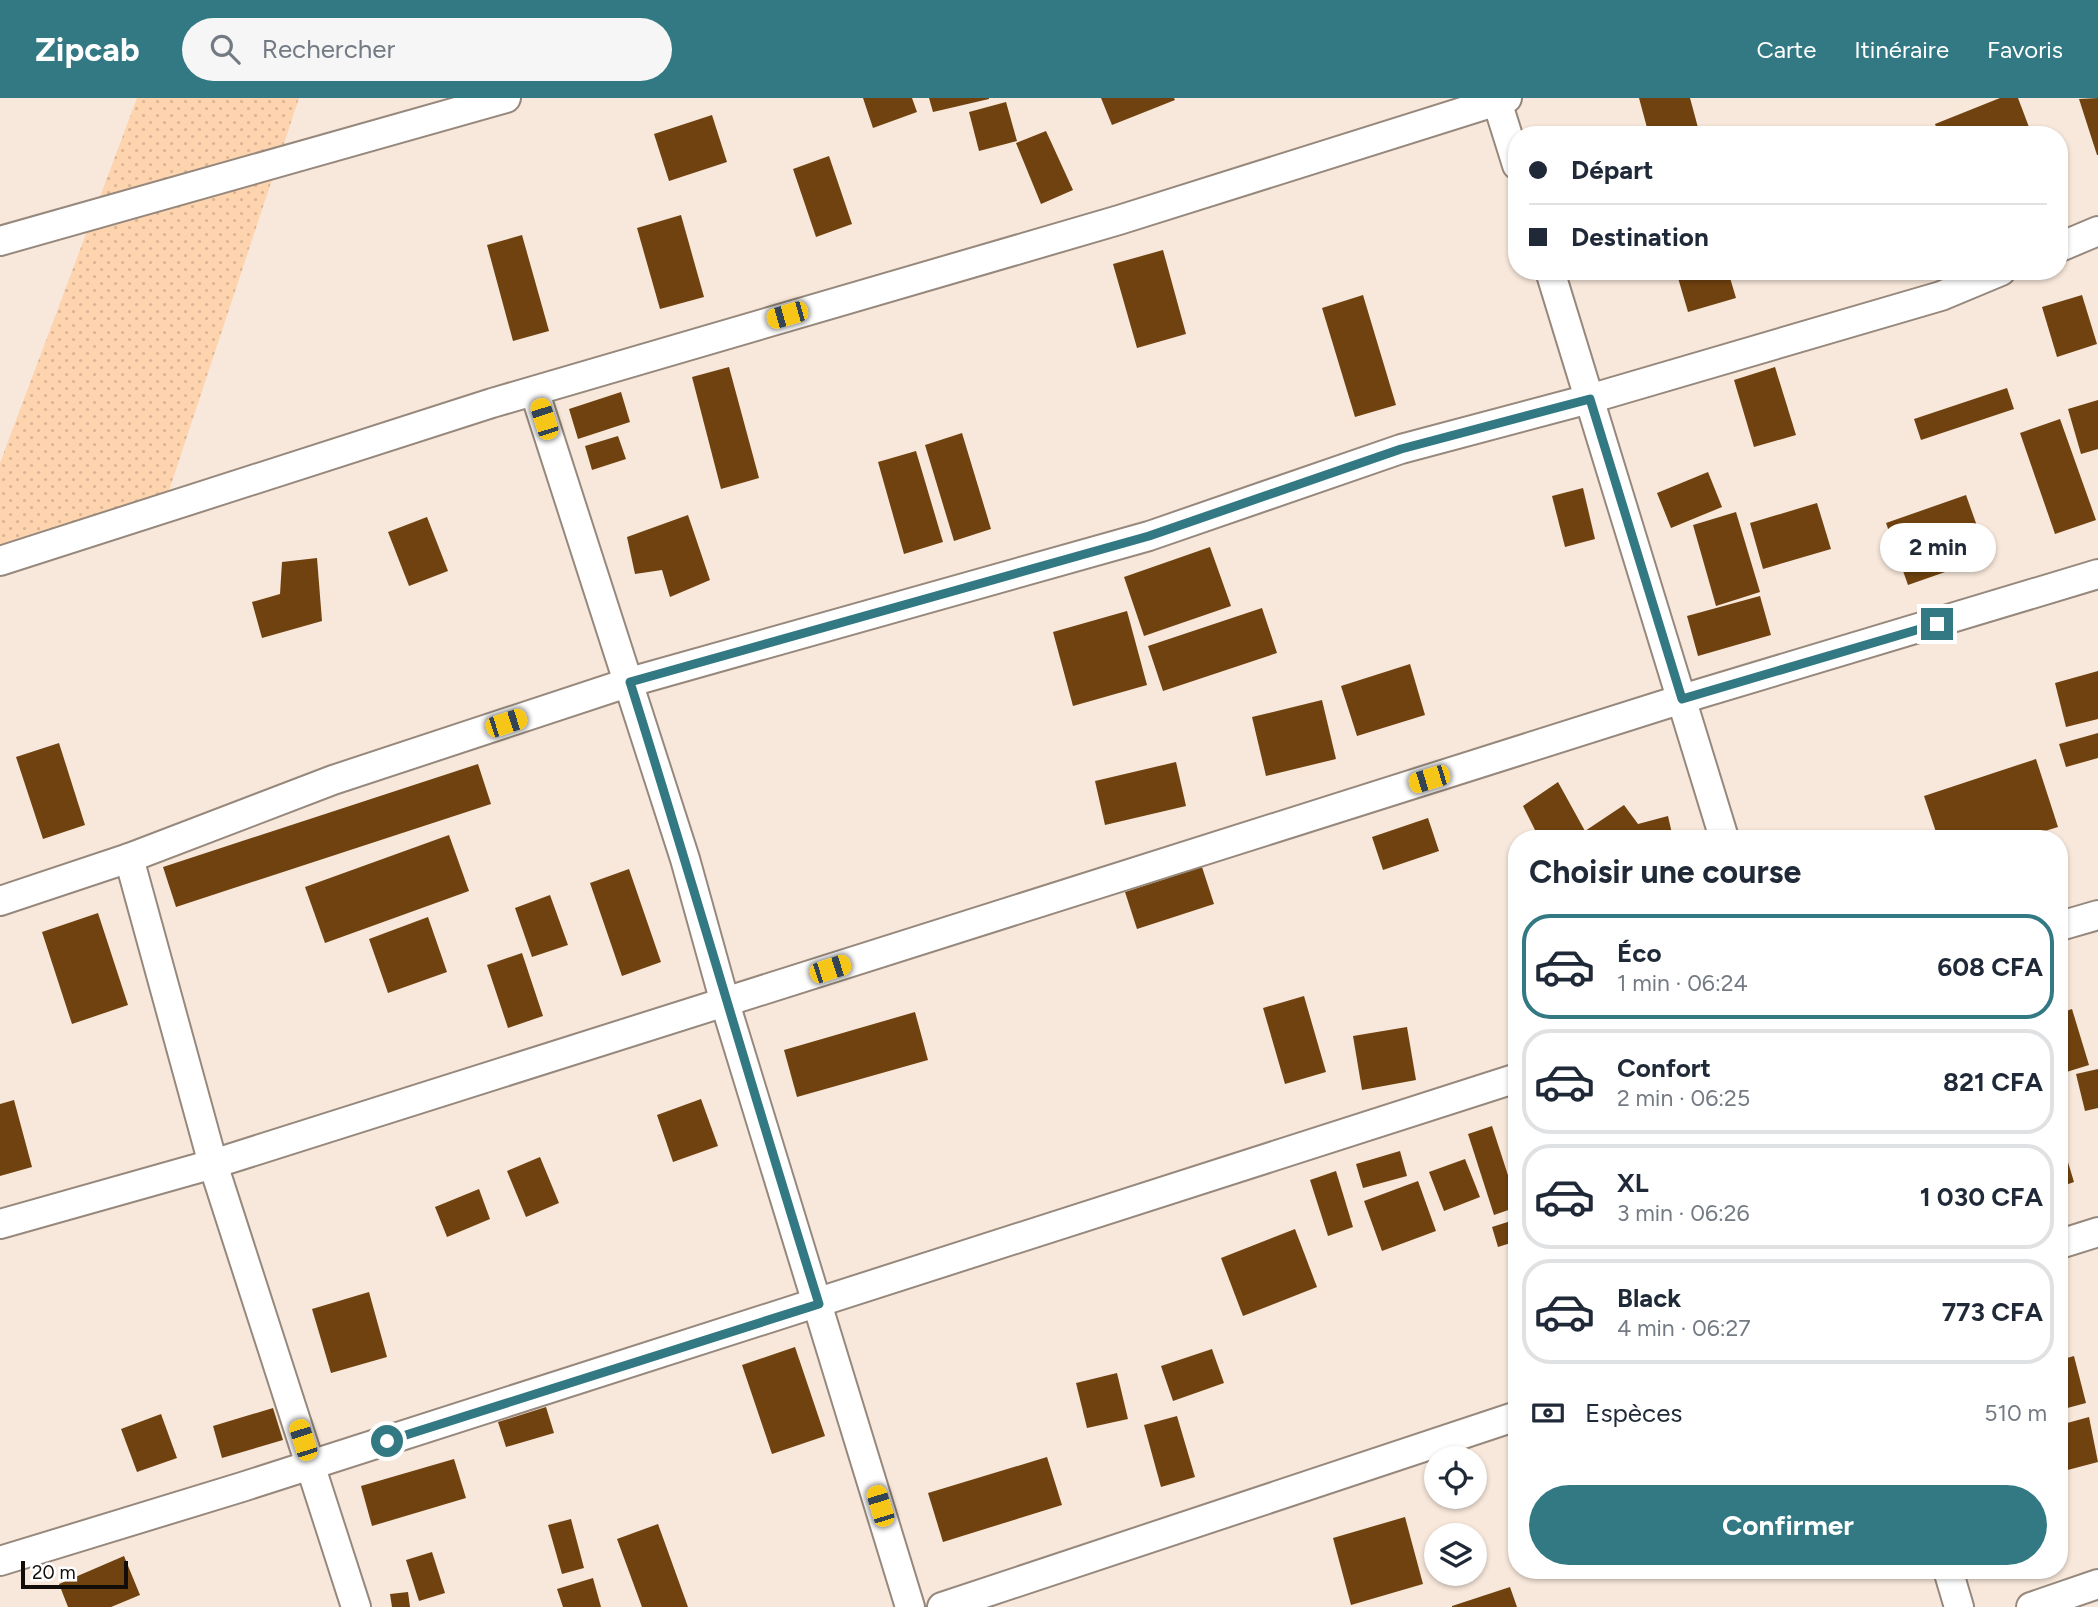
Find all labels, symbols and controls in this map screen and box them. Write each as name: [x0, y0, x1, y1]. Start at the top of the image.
search box: [182, 18, 672, 81]
text: Zipcab: [35, 30, 140, 69]
icon: search: [206, 30, 244, 68]
text: Rechercher: [262, 33, 395, 65]
text: Carte: [1756, 35, 1816, 64]
text: Itinéraire: [1854, 35, 1949, 64]
text: Favoris: [1987, 35, 2063, 64]
text: Départ: [1571, 154, 1653, 186]
text: Destination: [1571, 221, 1709, 253]
car: [764, 299, 811, 331]
car: [528, 396, 561, 442]
callout: 2 min: [1879, 522, 1995, 572]
text: 2 min: [1909, 533, 1967, 561]
route end: [1921, 608, 1953, 640]
car: [483, 707, 530, 739]
car: [1406, 763, 1453, 795]
text: Choisir une course: [1529, 853, 1801, 891]
icon: car: [1533, 935, 1596, 998]
text: Éco: [1617, 937, 1662, 969]
text: 608 CFA: [1937, 951, 2043, 983]
car: [807, 953, 854, 985]
text: 1 min · 06:24: [1617, 969, 1748, 997]
icon: car: [1533, 1050, 1596, 1113]
text: Confort: [1617, 1052, 1711, 1084]
text: 821 CFA: [1943, 1066, 2043, 1098]
text: 2 min · 06:25: [1617, 1084, 1750, 1112]
icon: car: [1533, 1165, 1596, 1228]
text: XL: [1617, 1167, 1649, 1199]
text: 1 030 CFA: [1920, 1181, 2043, 1213]
text: 3 min · 06:26: [1617, 1199, 1750, 1227]
icon: car: [1533, 1280, 1596, 1343]
text: Black: [1617, 1282, 1681, 1314]
text: 773 CFA: [1942, 1296, 2043, 1328]
text: 4 min · 06:27: [1617, 1314, 1751, 1342]
icon: cash: [1529, 1394, 1567, 1432]
text: Espèces: [1585, 1397, 1682, 1429]
text: 510 m: [1984, 1399, 2047, 1427]
car: [287, 1417, 320, 1463]
route start: [371, 1425, 403, 1457]
map controls: [1424, 1446, 1487, 1586]
button: locate: [1424, 1446, 1487, 1509]
car: [864, 1483, 897, 1529]
button: Confirmer: [1529, 1485, 2047, 1565]
button: layers: [1424, 1523, 1487, 1586]
scale bar: [21, 1558, 128, 1590]
text: 20 m: [32, 1561, 76, 1584]

